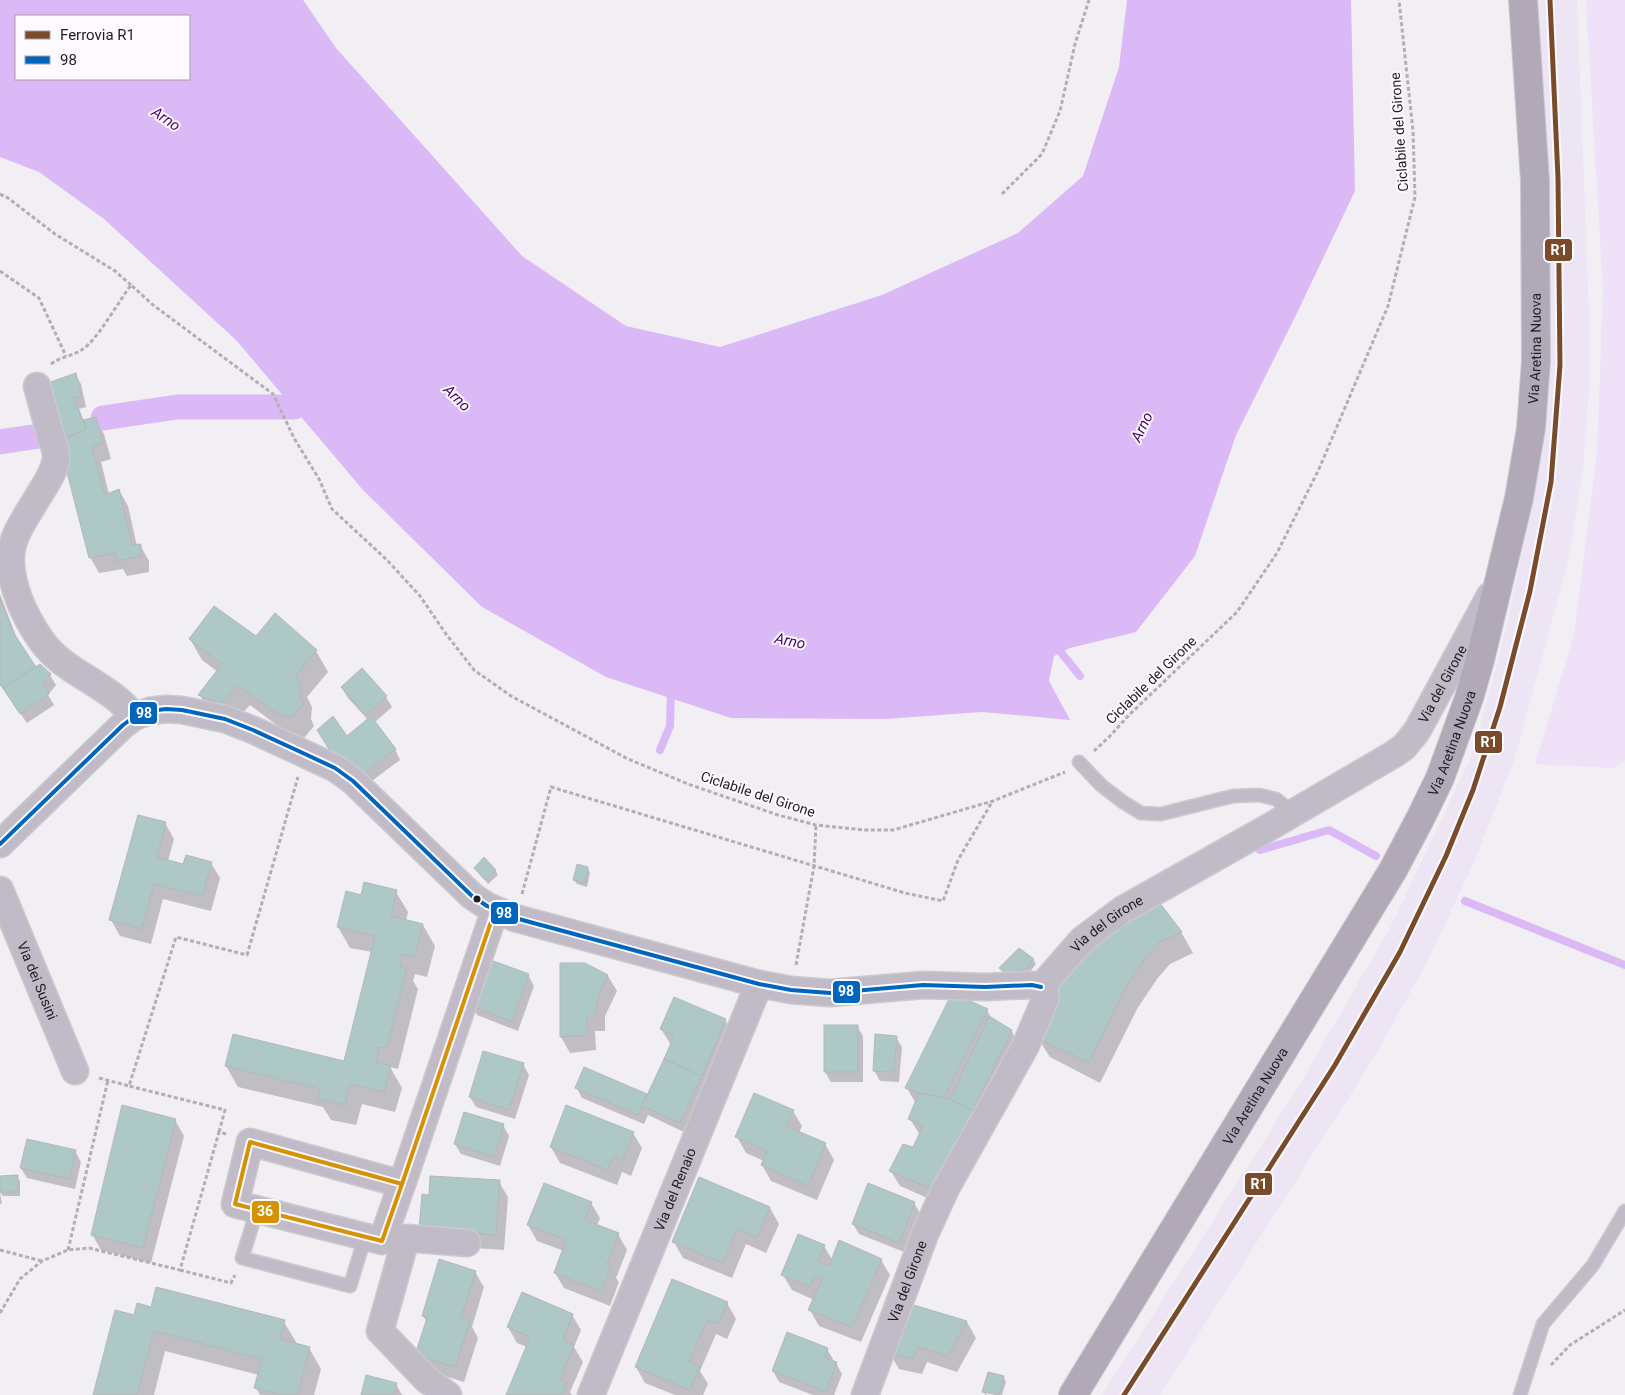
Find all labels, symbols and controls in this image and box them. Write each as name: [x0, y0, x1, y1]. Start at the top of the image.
legend: [15, 15, 190, 80]
text: Ferrovia R1: [60, 26, 135, 44]
text: 98: [60, 51, 77, 69]
street label: Ciclabile del Girone: [1387, 72, 1411, 192]
water label: Arno: [147, 102, 184, 135]
line badge: R1: [1544, 238, 1573, 262]
text: R1: [1550, 242, 1568, 258]
street label: Via Aretina Nuova: [1525, 293, 1544, 405]
water label: Arno: [439, 380, 474, 415]
water label: Arno: [1127, 409, 1157, 446]
water label: Arno: [772, 629, 807, 653]
street label: Ciclabile del Girone: [1103, 633, 1199, 727]
street label: Via del Girone: [1415, 642, 1470, 726]
street label: Via Aretina Nuova: [1425, 689, 1479, 798]
line badge: 98: [129, 701, 158, 725]
text: 98: [136, 705, 152, 721]
line badge: R1: [1474, 730, 1503, 754]
text: R1: [1480, 734, 1498, 750]
street label: Ciclabile del Girone: [699, 768, 817, 820]
street label: Via del Girone: [1067, 892, 1146, 955]
unlabelled marker: [472, 894, 482, 904]
line badge: 98: [490, 901, 519, 925]
text: 98: [496, 905, 512, 921]
street label: Via dei Susini: [14, 939, 61, 1022]
line badge: 98: [832, 980, 861, 1004]
text: 98: [838, 983, 854, 999]
street label: Via Aretina Nuova: [1219, 1044, 1291, 1148]
street label: Via del Renaio: [651, 1146, 699, 1233]
line badge: R1: [1244, 1172, 1273, 1196]
text: R1: [1250, 1176, 1268, 1192]
line badge: 36: [251, 1200, 280, 1224]
text: 36: [257, 1203, 273, 1219]
street label: Via del Girone: [885, 1238, 930, 1325]

